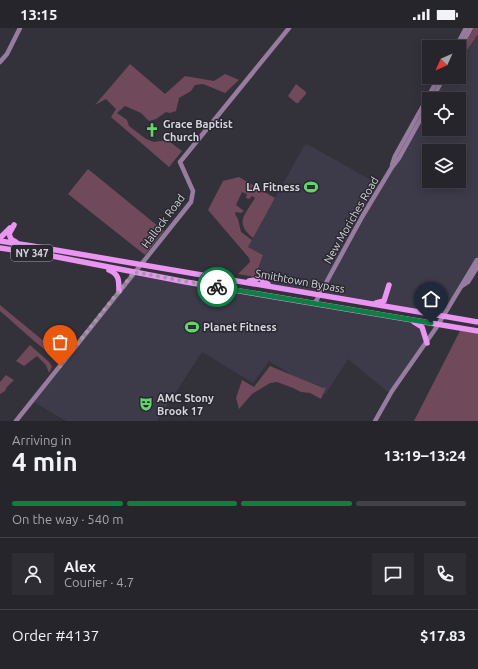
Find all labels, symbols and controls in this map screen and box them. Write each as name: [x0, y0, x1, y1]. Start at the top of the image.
text: 13:15: [20, 6, 58, 23]
north arrow: [422, 40, 466, 84]
map controls: [422, 40, 466, 188]
button: locate: [422, 92, 466, 136]
place label: Grace Baptist Church: [163, 118, 233, 143]
church icon: Grace Baptist Church: [144, 122, 160, 138]
button: layers: [422, 144, 466, 188]
street label: New Moriches Road: [321, 175, 381, 265]
sports icon: LA Fitness: [303, 179, 319, 195]
place label: LA Fitness: [246, 181, 300, 193]
street label: Hallock Road: [139, 192, 187, 250]
road number: NY 347: [11, 245, 53, 261]
courier: [197, 267, 237, 307]
street label: Smithtown Bypass: [254, 267, 346, 295]
icon: bike: [206, 276, 228, 298]
pin: [414, 282, 448, 323]
icon: home: [420, 288, 442, 310]
sports icon: Planet Fitness: [184, 319, 200, 335]
place label: Planet Fitness: [203, 321, 277, 333]
pin: [43, 325, 77, 366]
icon: bag: [49, 331, 71, 353]
place label: AMC Stony Brook 17: [157, 392, 214, 417]
theatre icon: AMC Stony Brook 17: [138, 396, 154, 412]
text: Arriving in: [12, 433, 71, 447]
text: 4 min: [12, 447, 78, 476]
text: 13:19–13:24: [383, 447, 466, 464]
text: On the way · 540 m: [12, 512, 124, 526]
button: person: [12, 553, 54, 595]
button: chat: [372, 553, 414, 595]
button: phone: [424, 553, 466, 595]
text: Alex: [64, 558, 96, 575]
text: Courier · 4.7: [64, 575, 134, 589]
text: Order #4137: [12, 627, 99, 644]
text: $17.83: [420, 627, 466, 644]

